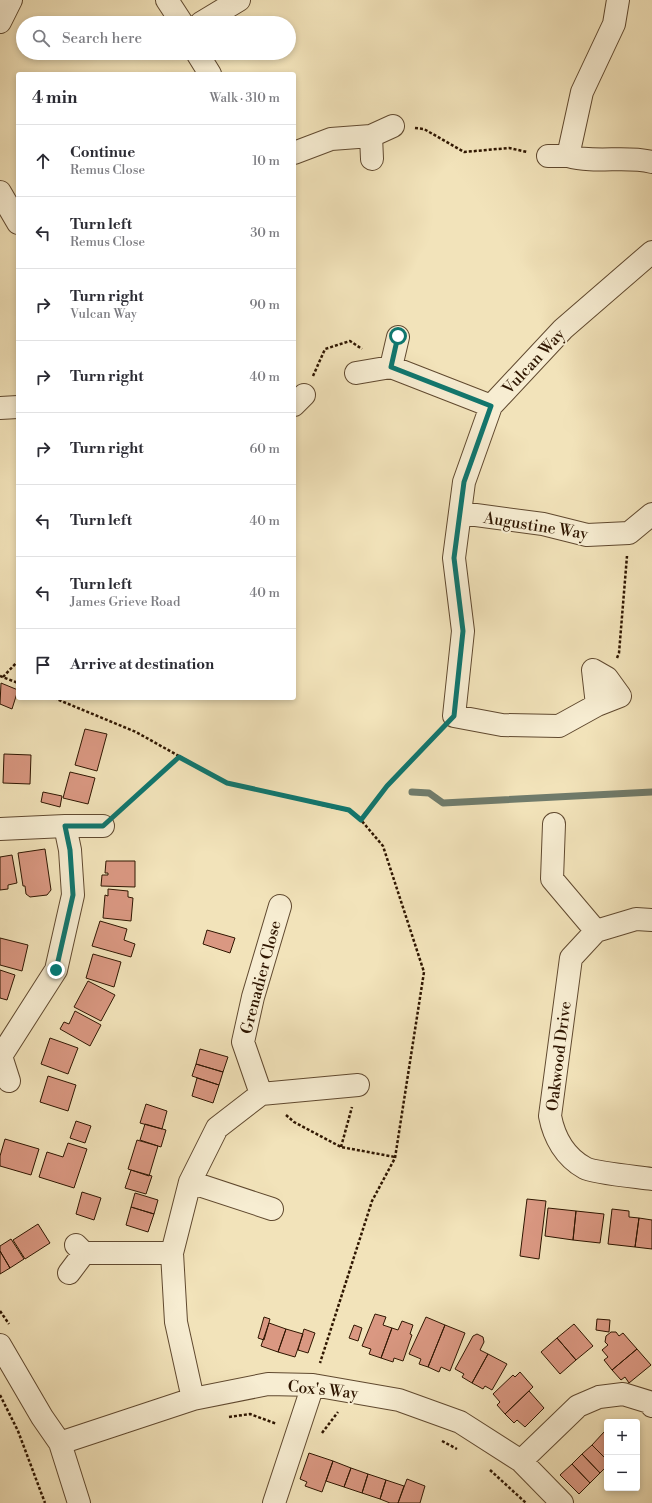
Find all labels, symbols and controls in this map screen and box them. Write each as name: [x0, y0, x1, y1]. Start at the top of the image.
search box: [16, 16, 296, 60]
icon: search: [30, 27, 52, 49]
text: Search here: [62, 29, 142, 48]
text: 4 min: [32, 87, 77, 109]
text: Walk · 310 m: [210, 90, 280, 106]
text: Continue: [70, 143, 135, 162]
icon: ahead: [32, 150, 54, 172]
text: 10 m: [252, 153, 280, 169]
text: Remus Close: [70, 162, 145, 178]
text: Turn left: [70, 215, 132, 234]
icon: left: [32, 222, 54, 244]
text: 30 m: [250, 225, 280, 241]
text: Remus Close: [70, 234, 145, 250]
text: Turn right: [70, 287, 144, 306]
icon: right: [32, 294, 54, 316]
text: 90 m: [249, 297, 280, 313]
text: Vulcan Way: [70, 306, 137, 322]
street label: Vulcan Way: [498, 324, 569, 399]
route start: [389, 327, 407, 345]
icon: right: [32, 366, 54, 388]
text: Turn right: [70, 367, 144, 386]
text: 40 m: [250, 369, 280, 385]
icon: right: [32, 438, 54, 460]
text: Turn right: [70, 439, 144, 458]
text: 60 m: [249, 441, 280, 457]
street label: Augustine Way: [481, 508, 590, 544]
icon: left: [32, 510, 54, 532]
text: Turn left: [70, 511, 132, 530]
text: 40 m: [250, 513, 280, 529]
text: Turn left: [70, 575, 132, 594]
icon: left: [32, 582, 54, 604]
text: 40 m: [250, 585, 280, 601]
text: James Grieve Road: [70, 594, 180, 610]
icon: arrive: [32, 654, 54, 676]
text: Arrive at destination: [70, 655, 214, 674]
street label: Grenadier Close: [236, 918, 286, 1036]
route end: [47, 961, 65, 979]
street label: Oakwood Drive: [542, 1000, 576, 1112]
street label: Cox's Way: [287, 1376, 359, 1404]
map controls: [604, 1419, 640, 1491]
button: +: [604, 1419, 640, 1455]
button: −: [604, 1455, 640, 1491]

